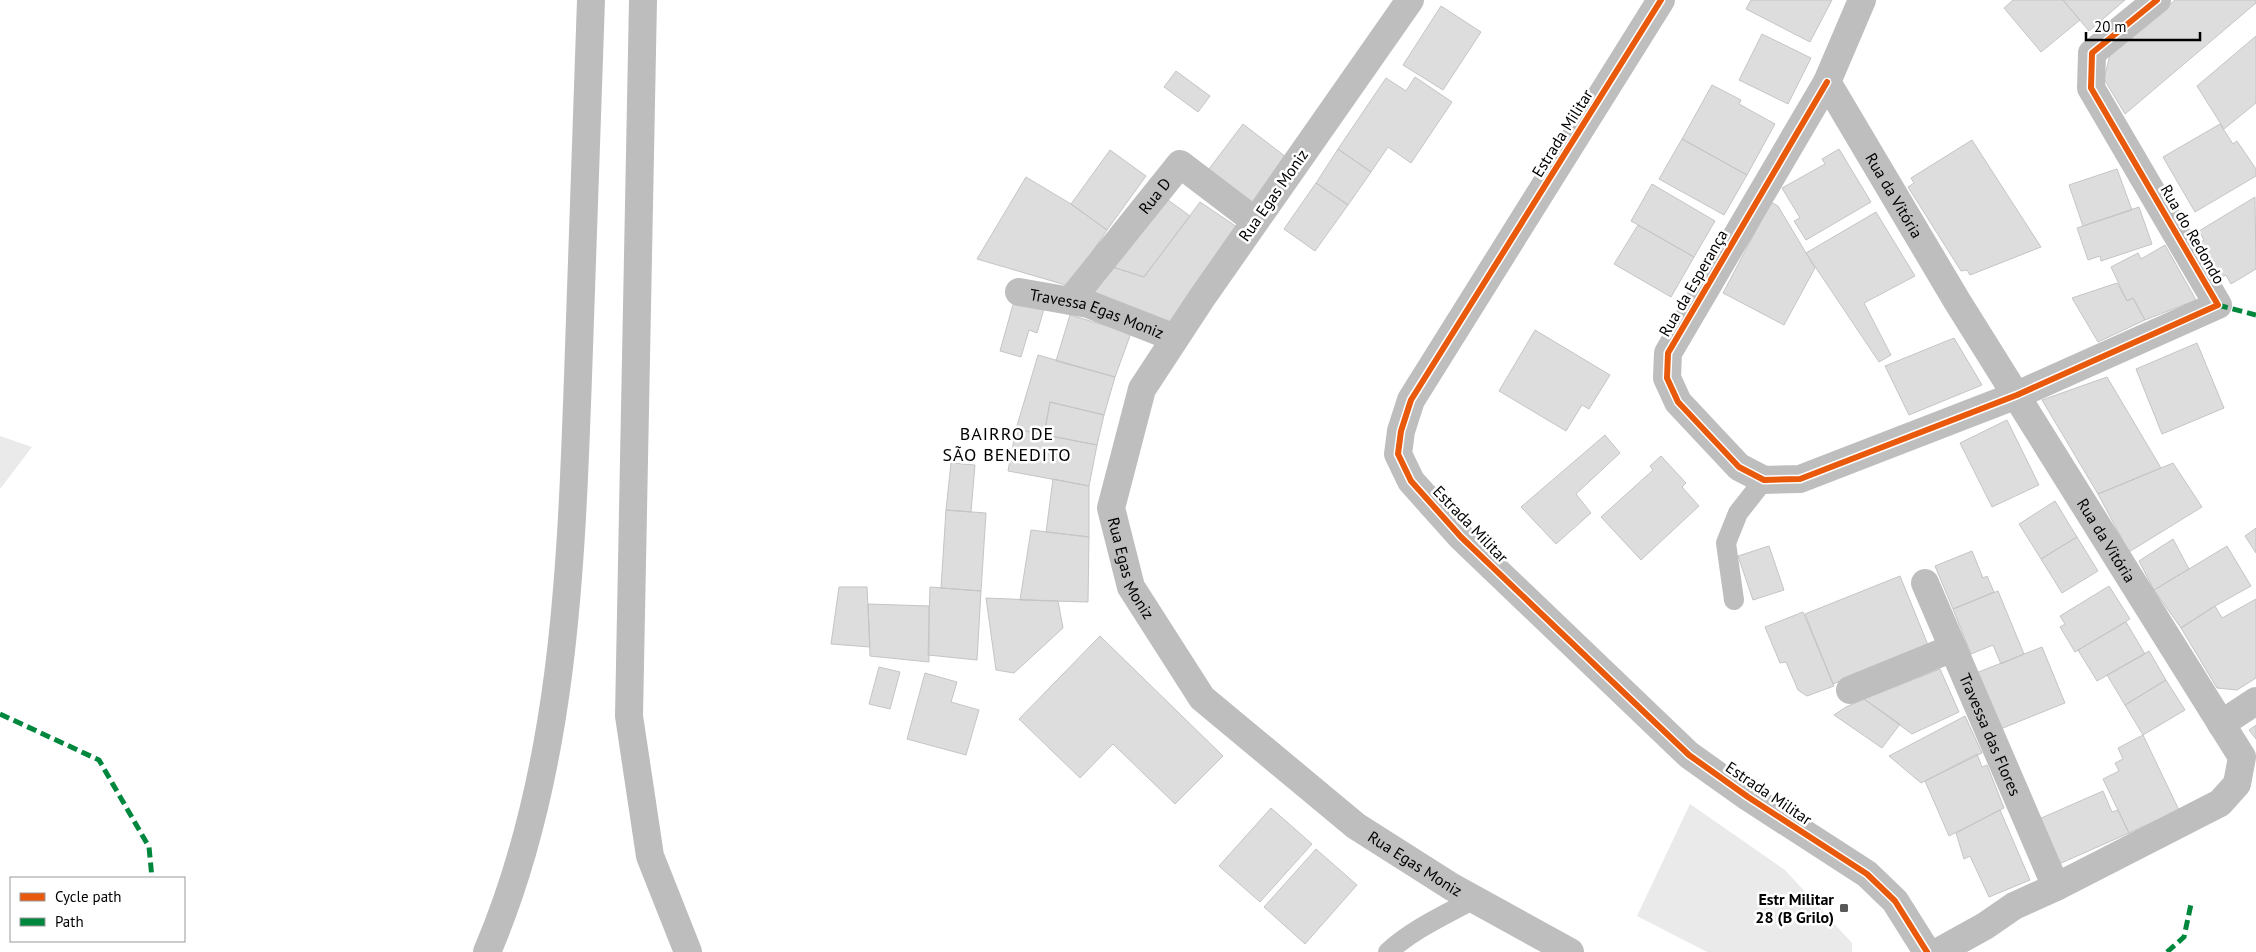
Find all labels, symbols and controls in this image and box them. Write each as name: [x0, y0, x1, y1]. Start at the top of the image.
scale bar: [2086, 10, 2200, 42]
text: 20 m: [2094, 17, 2127, 36]
street label: Estrada Militar: [1527, 85, 1597, 181]
street label: Rua Egas Moniz: [1234, 145, 1312, 245]
street label: Rua da Vitória: [1861, 149, 1927, 242]
street label: Rua D: [1134, 174, 1175, 218]
street label: Rua do Redondo: [2156, 181, 2230, 287]
street label: Rua da Esperança: [1654, 226, 1732, 340]
street label: Travessa Egas Moniz: [1028, 284, 1167, 343]
district label: BAIRRO DE SÃO BENEDITO: [942, 422, 1072, 466]
street label: Estrada Militar: [1429, 481, 1513, 567]
street label: Rua da Vitória: [2073, 494, 2140, 586]
street label: Rua Egas Moniz: [1104, 515, 1159, 623]
street label: Travessa das Flores: [1955, 670, 2026, 799]
street label: Estrada Militar: [1722, 757, 1816, 829]
street label: Rua Egas Moniz: [1364, 826, 1466, 901]
legend: [10, 877, 185, 942]
text: Cycle path: [55, 887, 121, 906]
place label: Estr Militar 28 (B Grilo): [1755, 889, 1834, 927]
marker: Estr Militar 28 (B Grilo): [1838, 902, 1850, 914]
text: Path: [55, 912, 84, 931]

